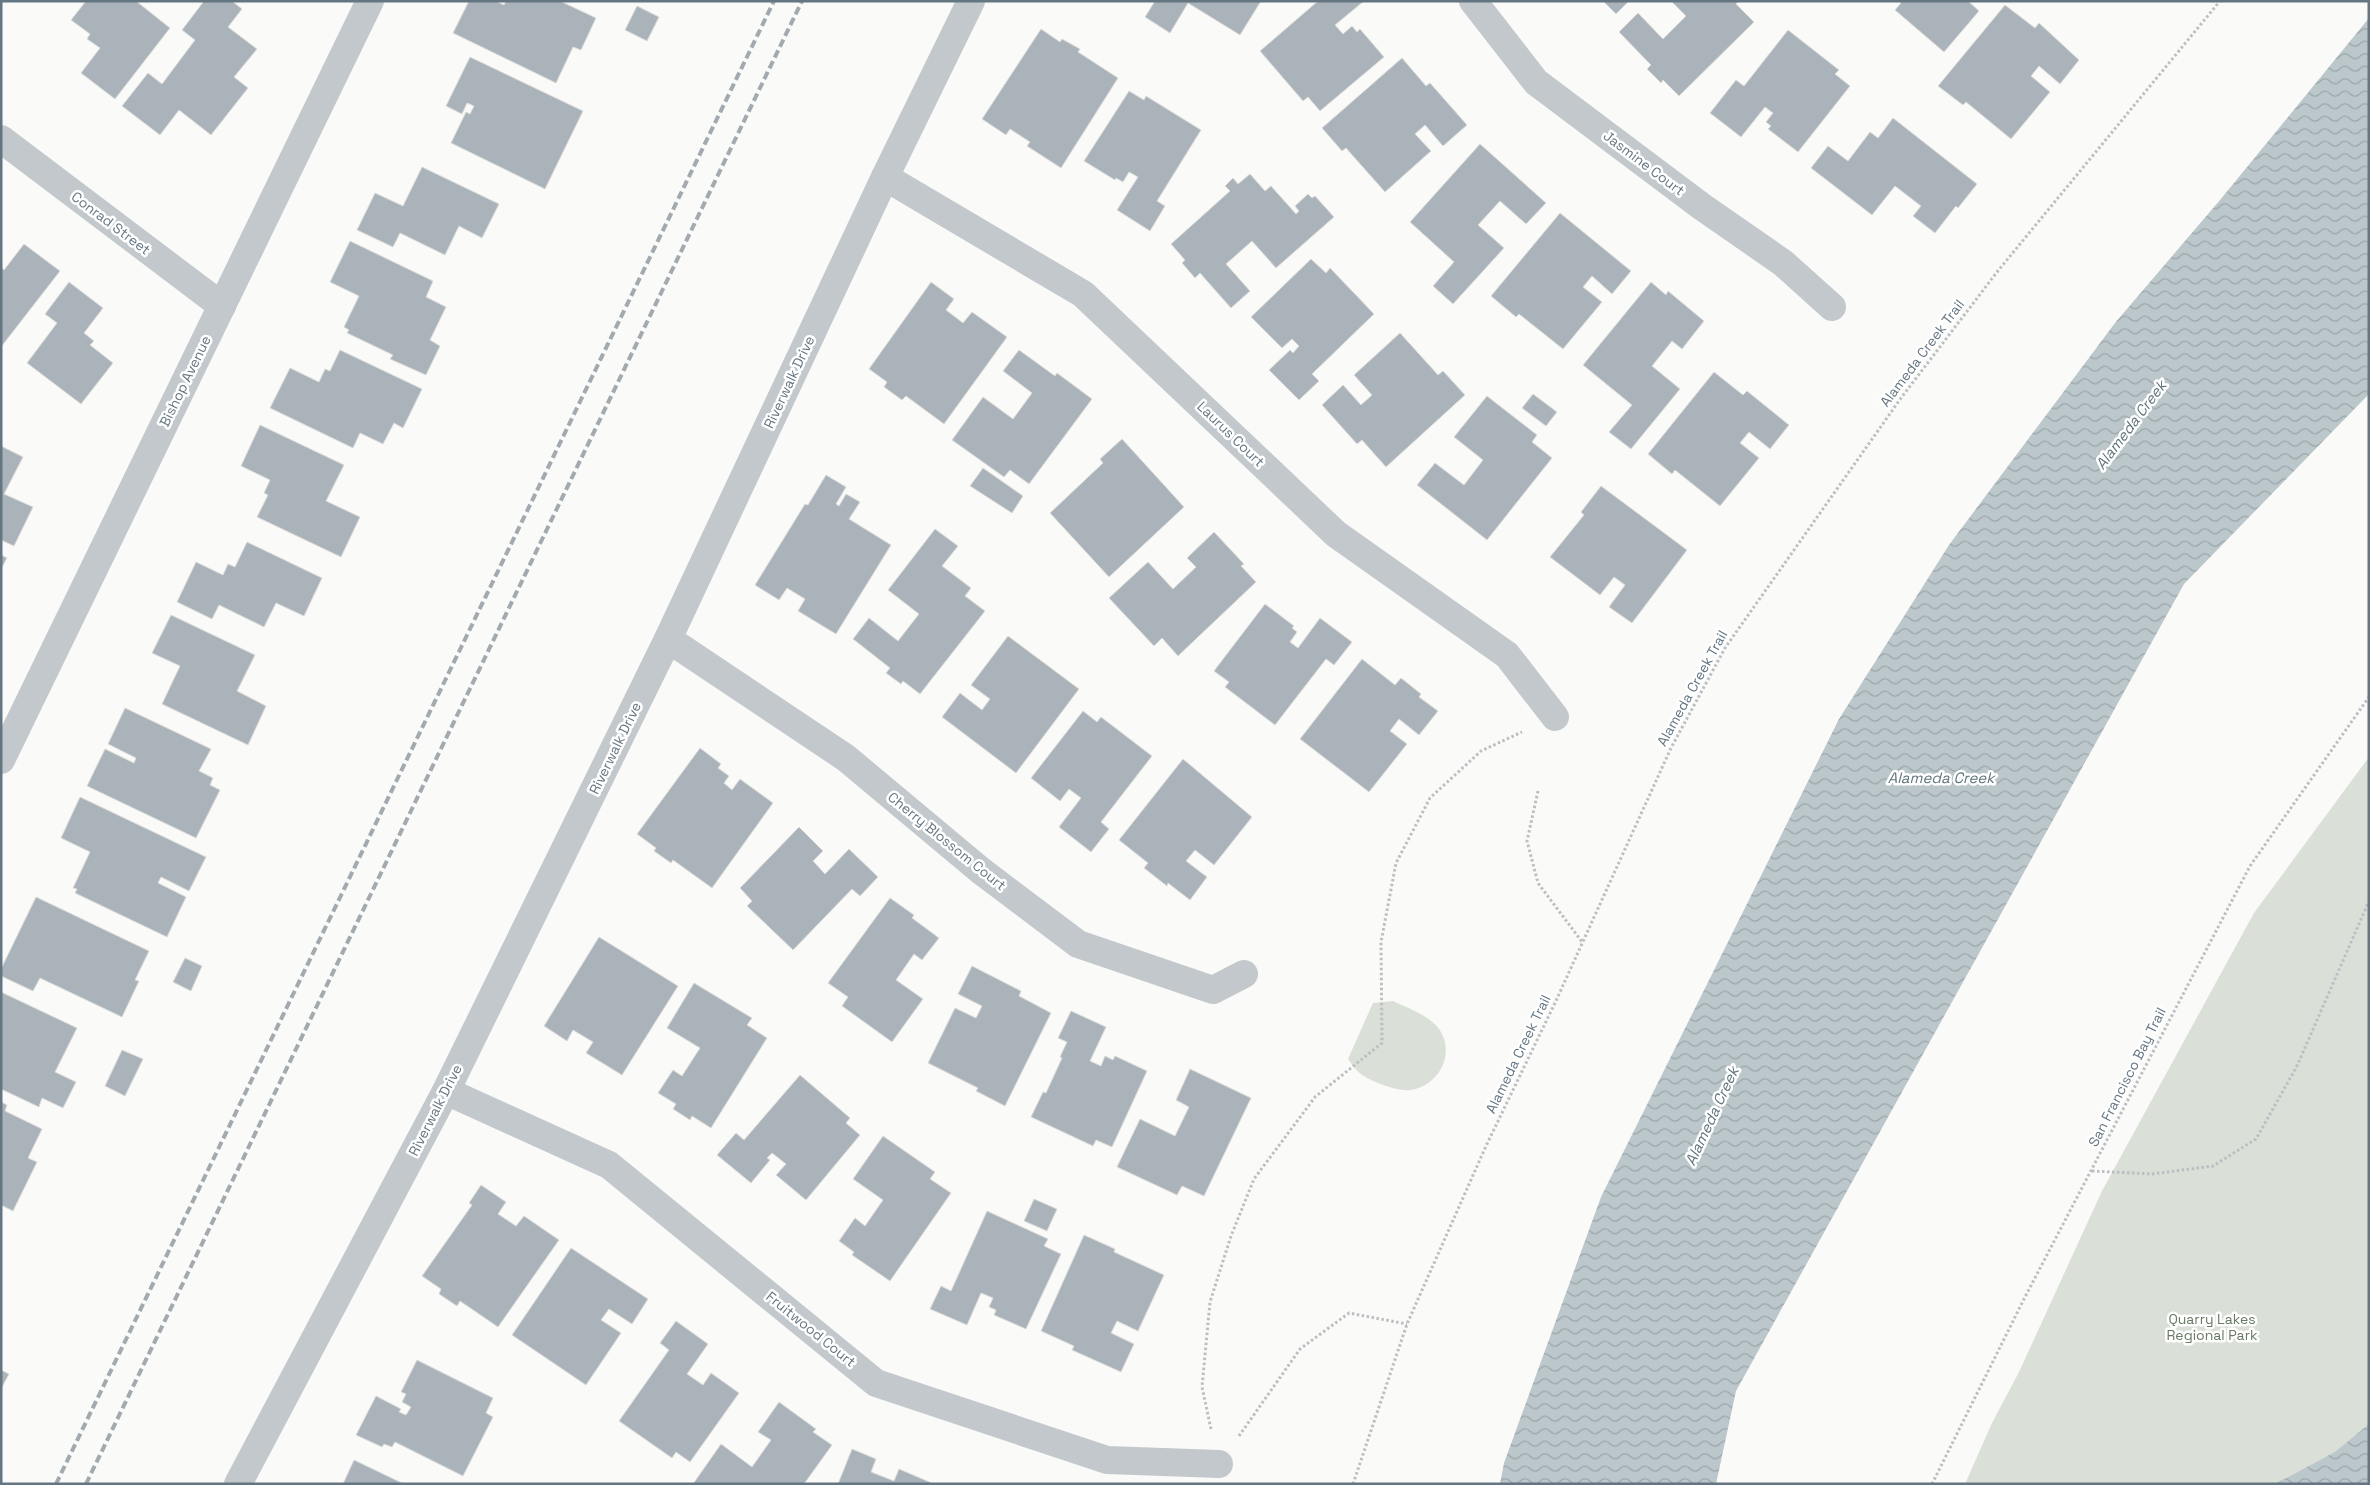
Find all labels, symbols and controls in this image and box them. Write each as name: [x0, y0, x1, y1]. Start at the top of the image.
street label: Jasmine Court: [1600, 127, 1688, 199]
street label: Conrad Street: [68, 187, 154, 259]
street label: Alameda Creek Trail: [1876, 296, 1968, 410]
street label: Bishop Avenue: [155, 332, 215, 430]
street label: Riverwalk Drive: [760, 333, 818, 431]
water label: Alameda Creek: [2091, 375, 2171, 473]
street label: Laurus Court: [1194, 397, 1268, 471]
street label: Alameda Creek Trail: [1653, 627, 1731, 749]
street label: Riverwalk Drive: [585, 699, 645, 797]
water label: Alameda Creek: [1888, 768, 1996, 787]
street label: Cherry Blossom Court: [884, 788, 1010, 894]
street label: Alameda Creek Trail: [1481, 992, 1555, 1116]
street label: San Francisco Bay Trail: [2084, 1004, 2170, 1150]
street label: Riverwalk Drive: [404, 1061, 466, 1159]
water label: Alameda Creek: [1680, 1062, 1743, 1168]
street label: Fruitwood Court: [763, 1287, 859, 1371]
park label: Quarry Lakes Regional Park: [2167, 1310, 2258, 1344]

